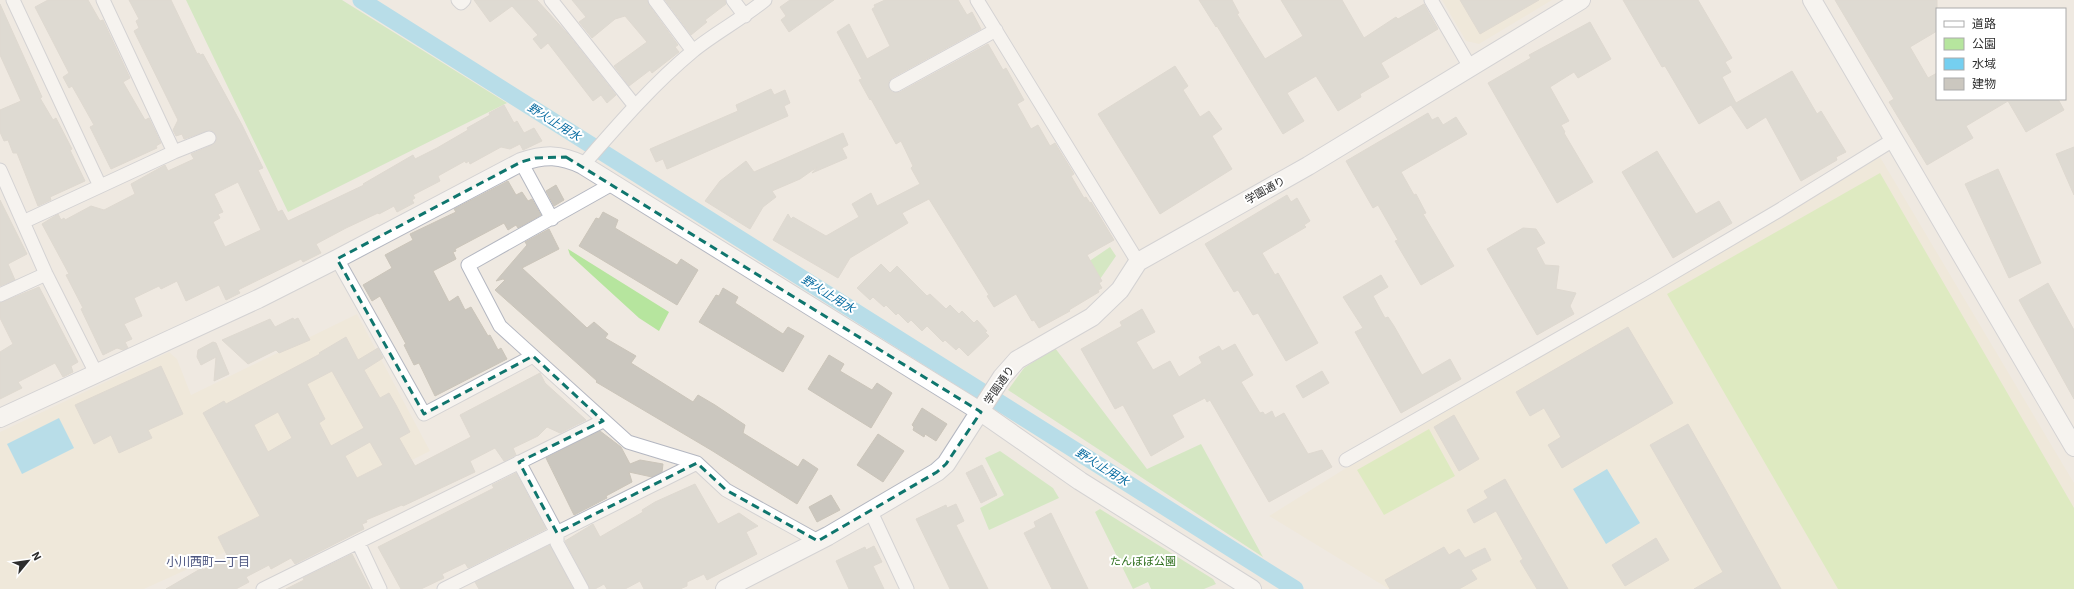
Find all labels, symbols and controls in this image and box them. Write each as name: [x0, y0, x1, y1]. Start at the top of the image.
legend: [1936, 8, 2066, 100]
text: 道路: [1972, 16, 1996, 31]
text: 公園: [1972, 36, 1996, 51]
text: 水域: [1972, 56, 1996, 71]
text: 建物: [1972, 76, 1996, 91]
water label: 野火止用水: [525, 99, 585, 145]
street label: 学園通り: [1242, 173, 1288, 207]
water label: 野火止用水: [799, 271, 859, 317]
street label: 学園通り: [981, 363, 1017, 407]
water label: 野火止用水: [1073, 444, 1133, 490]
north arrow: [8, 541, 48, 581]
text: N: [29, 549, 45, 563]
district label: 小川西町一丁目: [166, 554, 250, 569]
park label: たんぽぽ公園: [1110, 554, 1176, 568]

